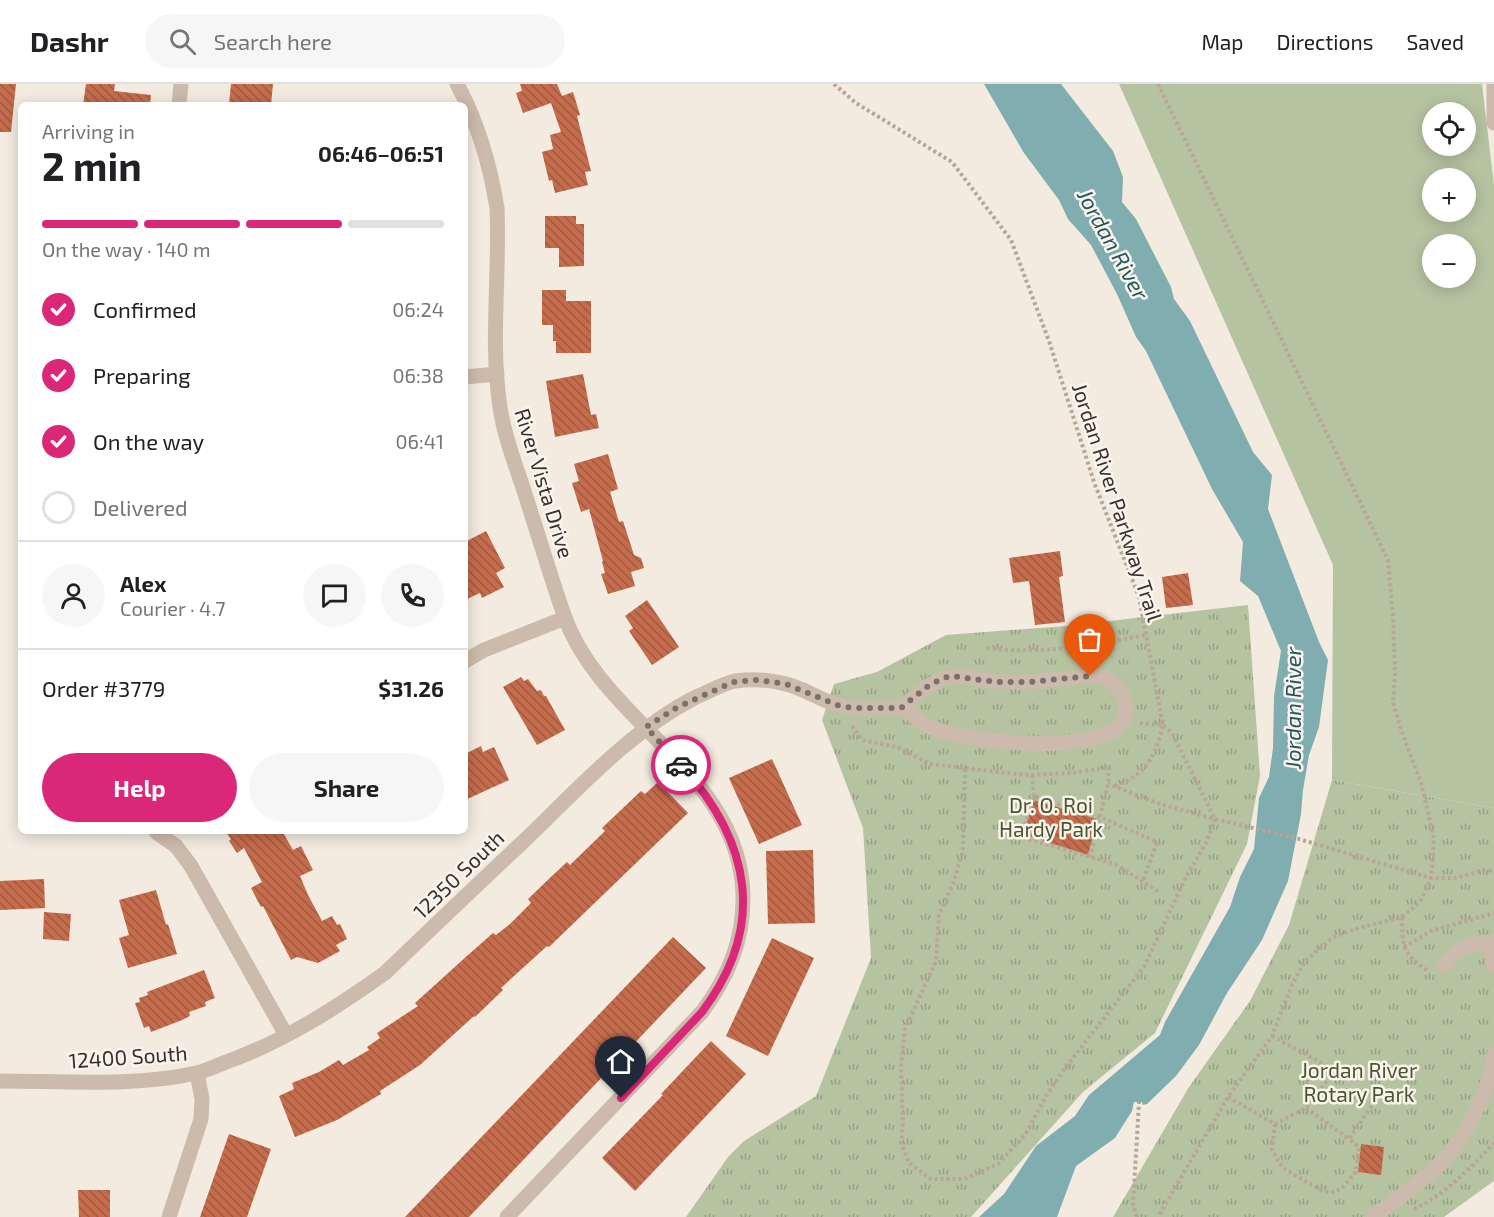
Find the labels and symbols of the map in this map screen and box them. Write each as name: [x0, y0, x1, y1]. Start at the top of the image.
water label: Jordan River: [1072, 183, 1156, 305]
street label: Jordan River Parkway Trail: [1068, 380, 1169, 625]
street label: River Vista Drive: [510, 405, 580, 561]
pin: [1064, 614, 1115, 676]
water label: Jordan River: [1279, 646, 1305, 770]
courier: [651, 735, 711, 795]
park label: Dr. O. Roi Hardy Park: [999, 792, 1103, 841]
street label: 12350 South: [407, 825, 509, 923]
pin: [595, 1036, 646, 1098]
street label: 12400 South: [68, 1039, 188, 1073]
park label: Jordan River Rotary Park: [1301, 1057, 1418, 1106]

